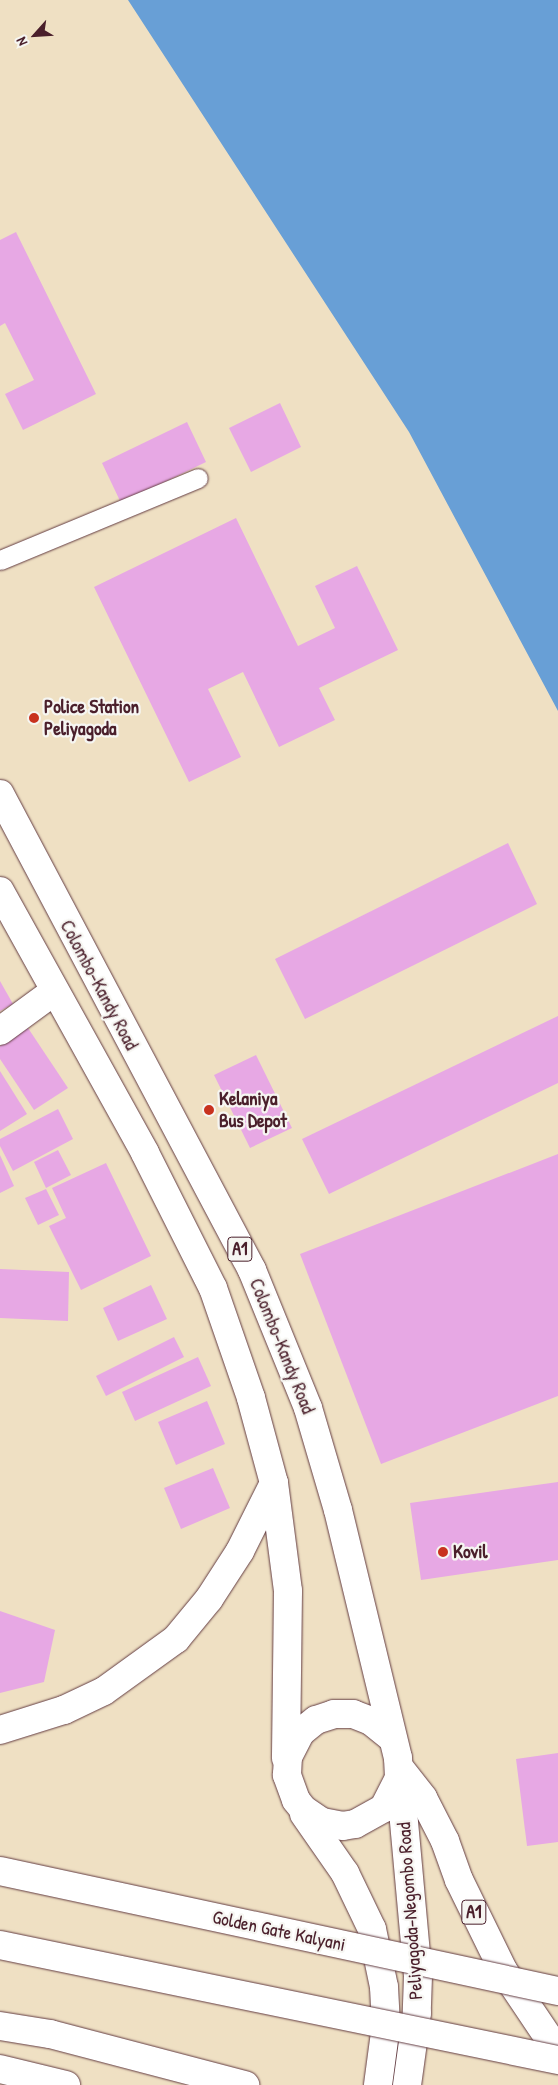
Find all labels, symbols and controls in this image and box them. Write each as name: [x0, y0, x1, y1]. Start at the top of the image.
north arrow: [10, 10, 60, 60]
text: N: [11, 34, 31, 49]
place label: Police Station Peliyagoda: [44, 696, 139, 740]
marker: Police Station Peliyagoda: [28, 712, 40, 724]
street label: Colombo-Kandy Road: [55, 916, 143, 1054]
place label: Kelaniya Bus Depot: [219, 1088, 287, 1132]
marker: Kelaniya Bus Depot: [203, 1104, 215, 1116]
road number: A1: [226, 1234, 254, 1264]
street label: Colombo-Kandy Road: [244, 1275, 320, 1417]
place label: Kovil: [453, 1541, 488, 1563]
marker: Kovil: [437, 1546, 449, 1558]
street label: Peliyagoda-Negombo Road: [392, 1822, 428, 2000]
road number: A1: [460, 1896, 488, 1928]
street label: Golden Gate Kalyani: [210, 1906, 348, 1956]

